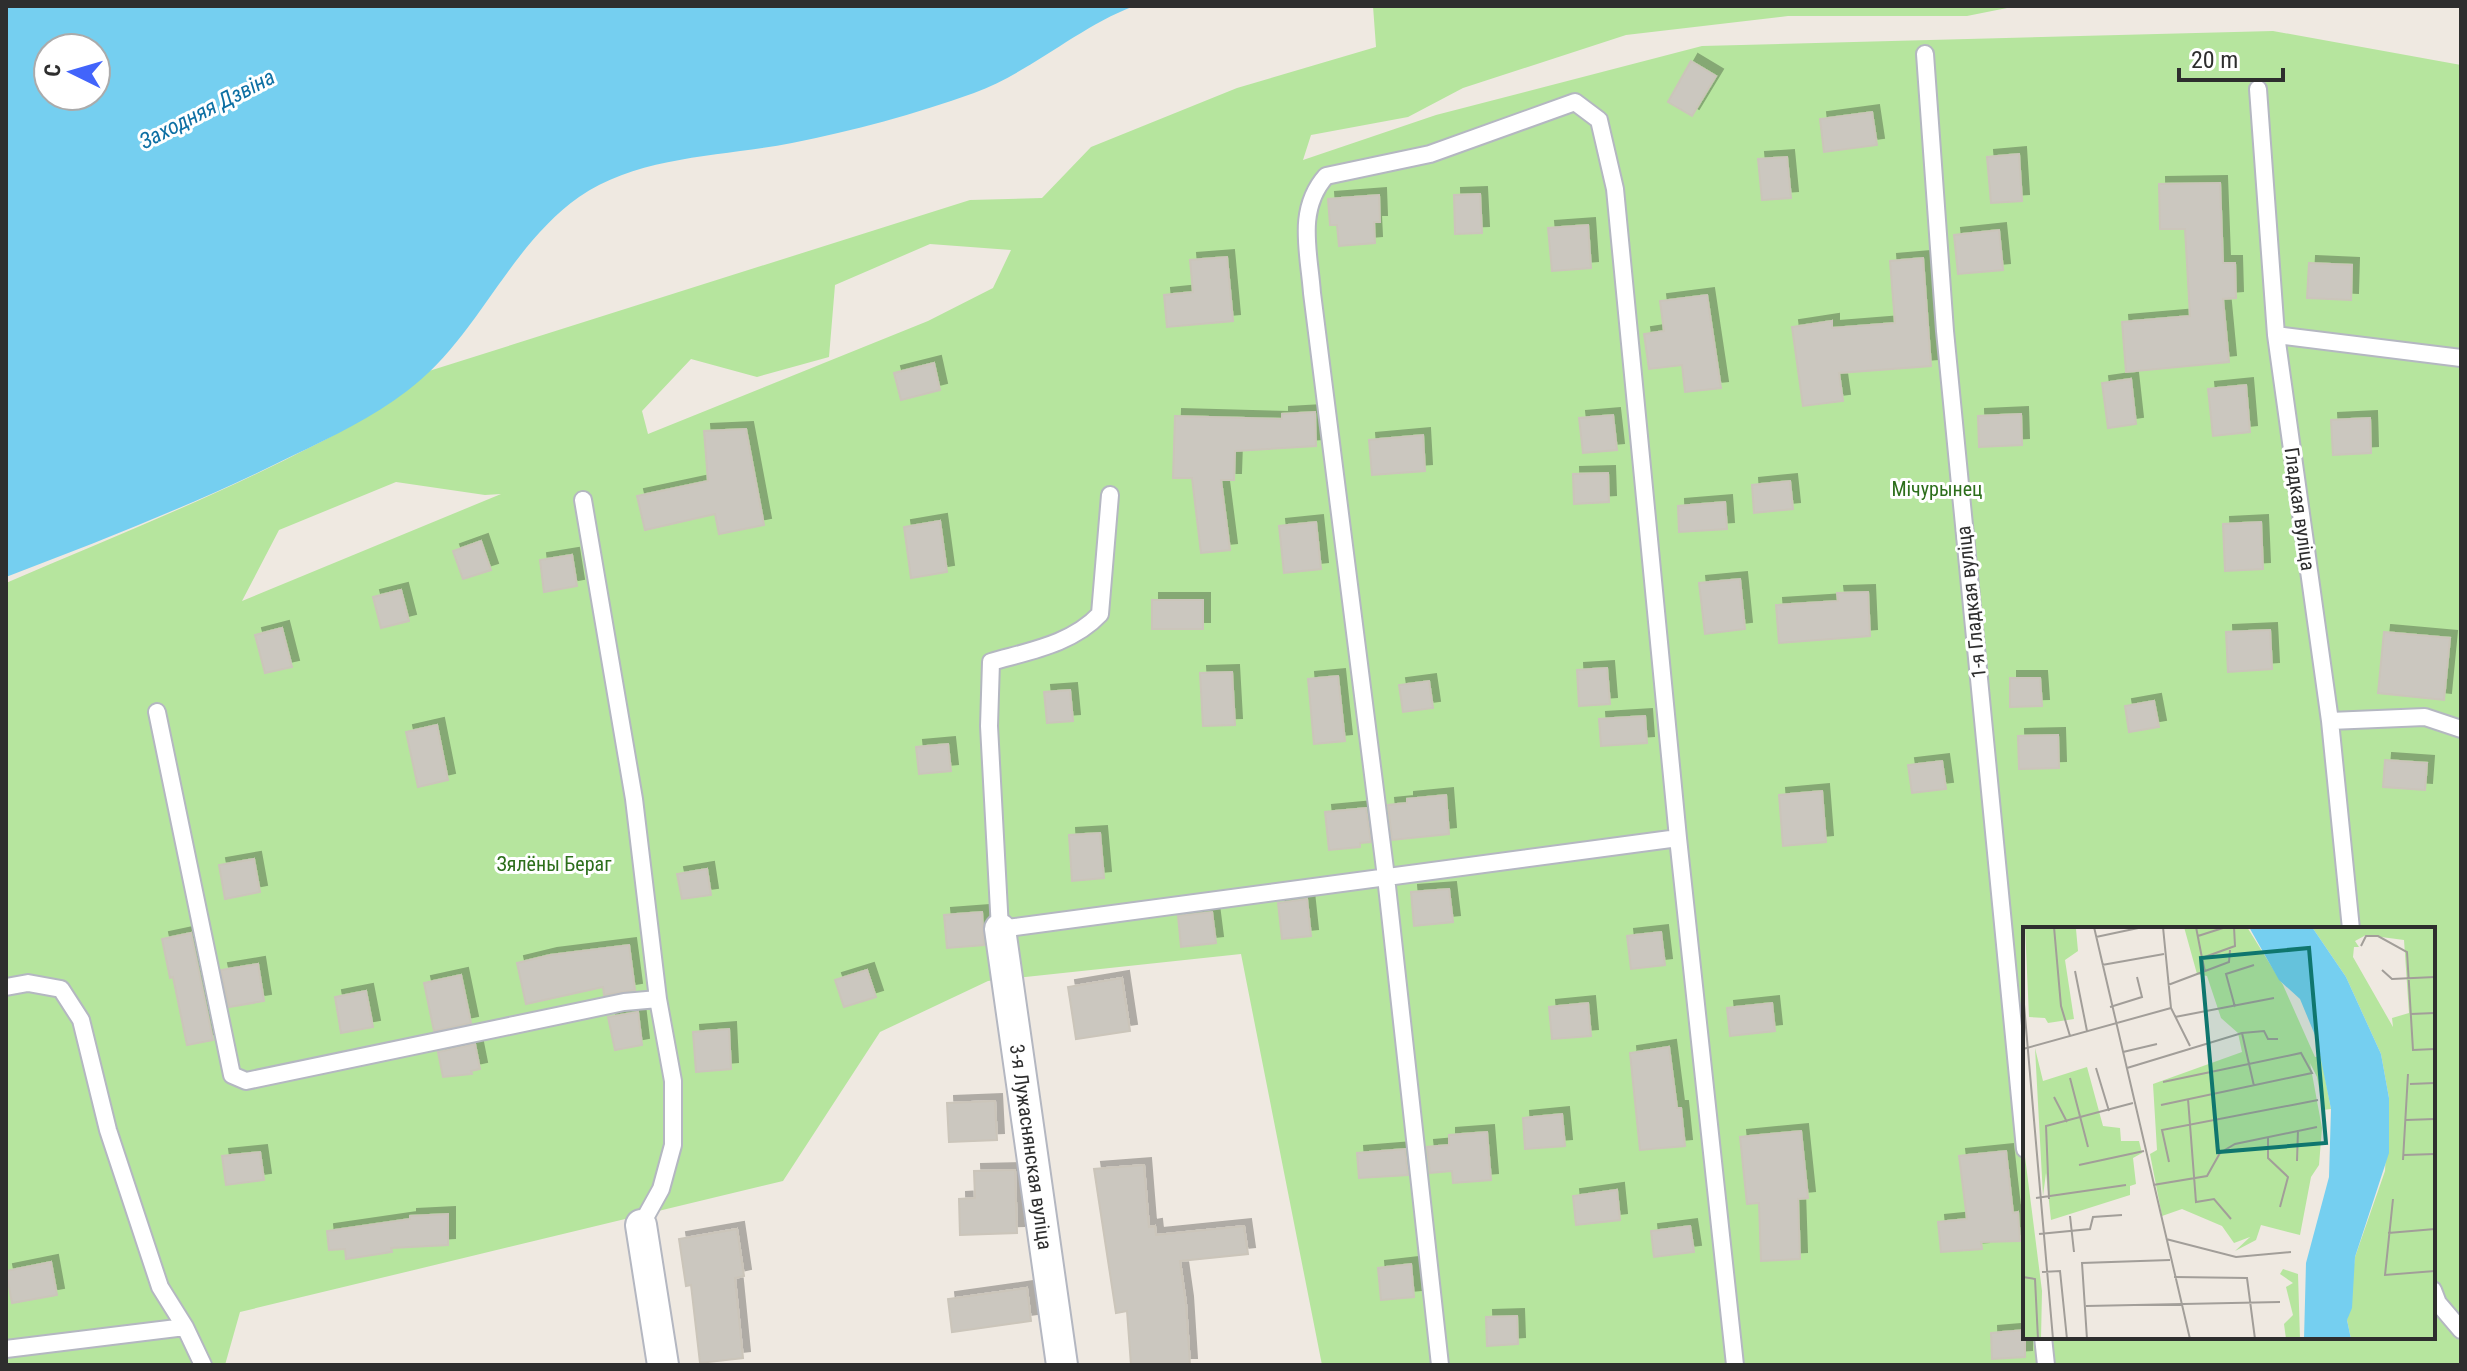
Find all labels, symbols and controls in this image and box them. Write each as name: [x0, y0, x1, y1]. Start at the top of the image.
north arrow: [32, 32, 112, 112]
scale bar: [2179, 32, 2283, 82]
text: 20 m: [2191, 46, 2238, 74]
text: С: [40, 63, 66, 78]
water label: Заходняя Дзвіна: [135, 64, 279, 154]
street label: Гладкая вуліца: [2279, 446, 2321, 572]
park label: Мічурынец: [1891, 477, 1983, 501]
street label: 1-я Гладкая вуліца: [1951, 525, 1991, 679]
park label: Зялёны Бераг: [496, 852, 612, 876]
inset map: [2023, 927, 2435, 1339]
street label: 3-я Лужаснянская вуліца: [1005, 1043, 1057, 1251]

